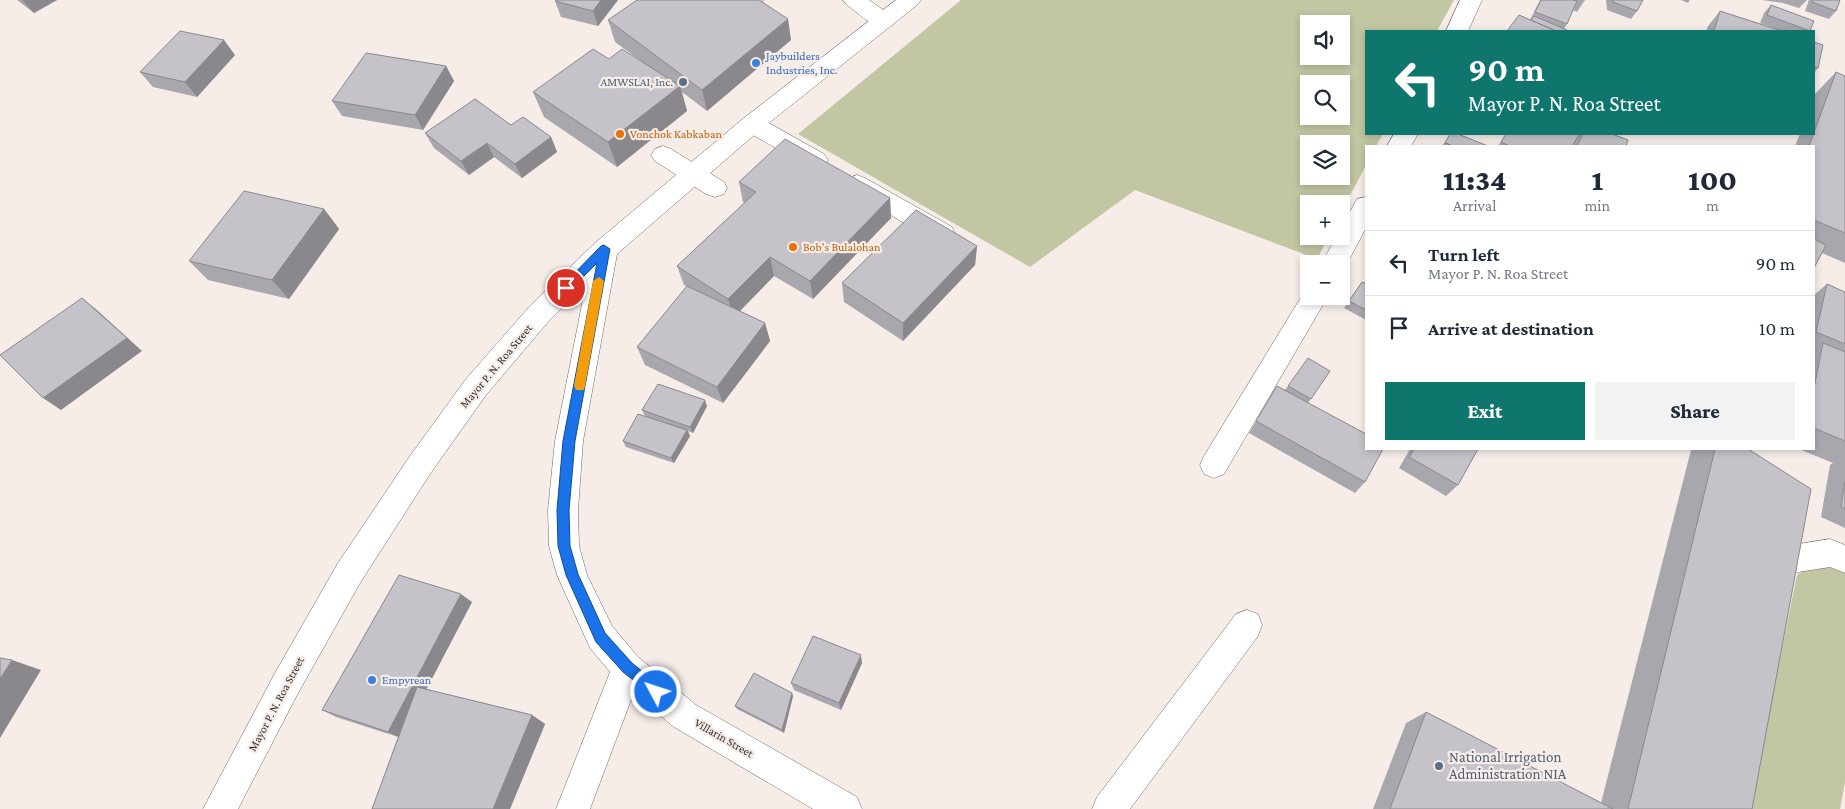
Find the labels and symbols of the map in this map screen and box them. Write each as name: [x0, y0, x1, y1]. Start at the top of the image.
place label: Jaybuilders Industries, Inc.: [765, 49, 838, 77]
marker: Jaybuilders Industries, Inc.: [750, 57, 762, 69]
place label: AMWSLAI, Inc.: [600, 75, 673, 89]
marker: AMWSLAI, Inc.: [677, 76, 689, 88]
place label: Vonchok Kabkaban: [630, 127, 722, 141]
marker: Vonchok Kabkaban: [614, 128, 626, 140]
place label: Bob's Bulalohan: [803, 240, 881, 254]
marker: Bob's Bulalohan: [787, 241, 799, 253]
pin: [545, 267, 587, 309]
street label: Mayor P. N. Roa Street: [457, 320, 536, 411]
street label: Mayor P. N. Roa Street: [245, 653, 307, 754]
position arrow: [629, 665, 681, 717]
place label: Empyrean: [382, 673, 432, 687]
marker: Empyrean: [366, 674, 378, 686]
street label: Villarin Street: [692, 715, 757, 761]
place label: National Irrigation Administration NIA: [1449, 749, 1567, 782]
marker: National Irrigation Administration NIA: [1433, 760, 1445, 772]

